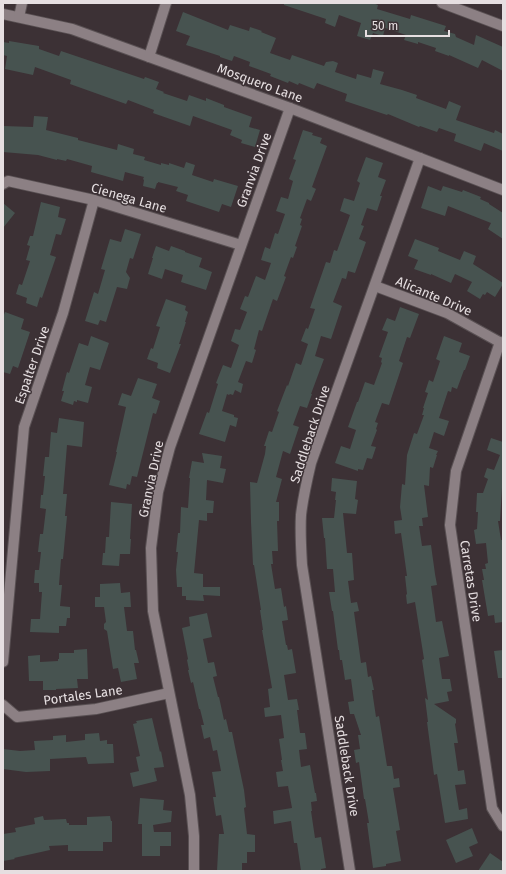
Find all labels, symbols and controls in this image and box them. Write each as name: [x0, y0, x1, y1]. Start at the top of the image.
scale bar: [366, 12, 449, 38]
text: 50 m: [372, 19, 398, 33]
street label: Mosquero Lane: [215, 61, 305, 105]
street label: Granvia Drive: [234, 131, 274, 209]
street label: Cienega Lane: [89, 180, 169, 216]
street label: Alicante Drive: [394, 273, 474, 319]
street label: Espalter Drive: [12, 324, 52, 406]
street label: Saddleback Drive: [287, 383, 333, 485]
street label: Granvia Drive: [136, 439, 166, 519]
street label: Carretas Drive: [457, 539, 485, 623]
street label: Portales Lane: [42, 682, 124, 708]
street label: Saddleback Drive: [332, 714, 362, 818]

